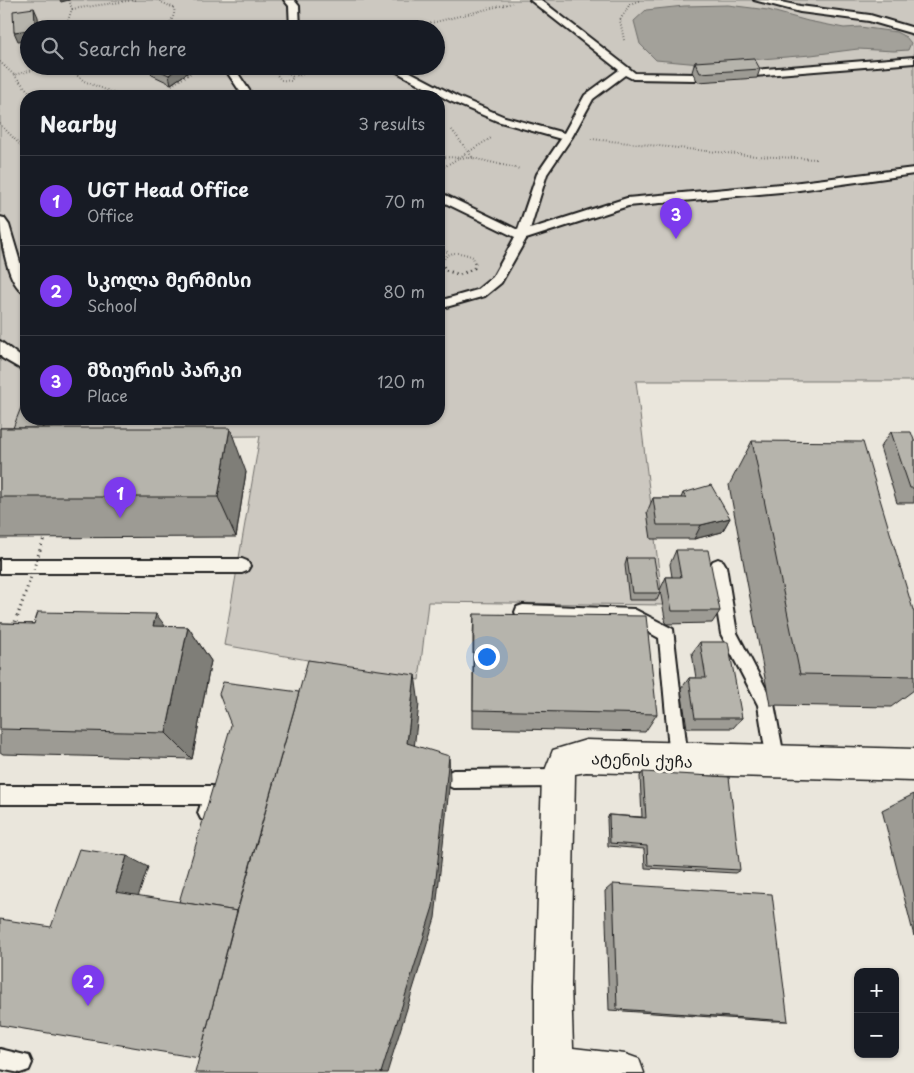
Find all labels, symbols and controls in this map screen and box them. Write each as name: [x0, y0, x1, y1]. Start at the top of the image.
search box: [20, 20, 445, 75]
icon: search: [38, 34, 66, 62]
text: Search here: [78, 34, 187, 62]
text: Nearby: [40, 107, 117, 139]
text: 3 results: [358, 111, 425, 135]
text: UGT Head Office: [87, 175, 249, 203]
text: 1: [52, 189, 60, 213]
text: 70 m: [385, 189, 425, 213]
pin: 3: [660, 198, 692, 239]
text: Office: [87, 203, 134, 227]
text: სკოლა მერმისი: [87, 265, 252, 293]
text: 2: [50, 279, 62, 303]
text: 80 m: [383, 279, 425, 303]
text: School: [87, 293, 137, 317]
text: მზიურის პარკი: [87, 355, 242, 383]
text: 3: [51, 369, 61, 393]
text: 120 m: [378, 369, 425, 393]
text: Place: [87, 383, 128, 407]
pin: 1: [104, 477, 136, 518]
your location: [474, 644, 500, 670]
street label: ატენის ქუჩა: [591, 745, 693, 773]
pin: 2: [72, 965, 104, 1006]
map controls: [854, 968, 899, 1058]
button: +: [854, 968, 899, 1013]
button: −: [854, 1013, 899, 1058]

